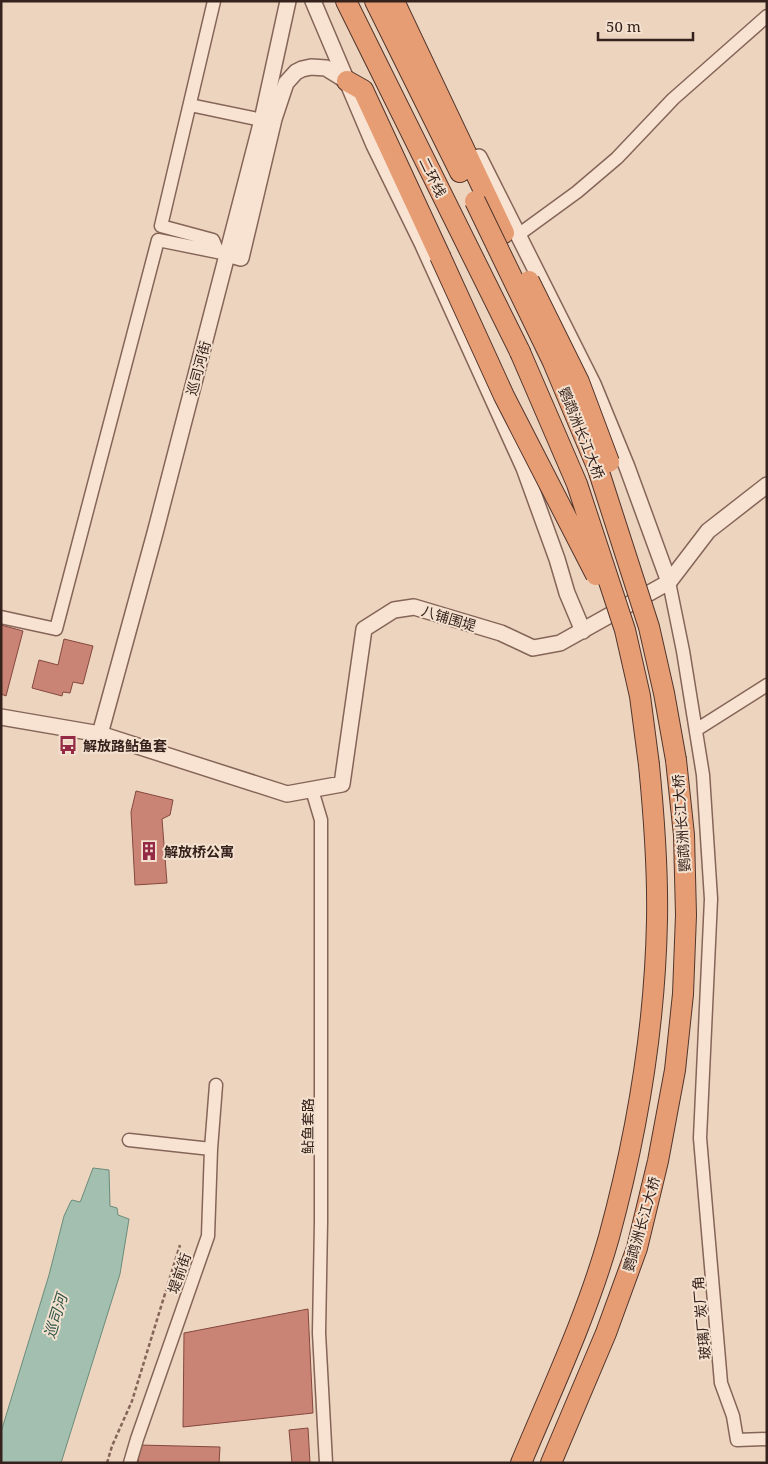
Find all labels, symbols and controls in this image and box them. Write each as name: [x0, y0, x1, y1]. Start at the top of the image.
scale bar: [598, 10, 693, 42]
text: 50 m: [606, 16, 641, 36]
street label: 二环线: [415, 154, 451, 200]
street label: 巡司河街: [182, 338, 214, 398]
street label: 鹦鹉洲长江大桥: [555, 384, 609, 482]
street label: 八铺围堤: [419, 601, 479, 635]
bus stop icon: 解放路鲇鱼套: [57, 734, 79, 756]
place label: 解放路鲇鱼套: [83, 736, 167, 755]
street label: 鹦鹉洲长江大桥: [668, 773, 694, 873]
building icon: 解放桥公寓: [138, 840, 160, 862]
place label: 解放桥公寓: [164, 842, 234, 861]
street label: 鲇鱼套路: [298, 1098, 317, 1154]
street label: 鹦鹉洲长江大桥: [618, 1174, 664, 1274]
street label: 堤前街: [163, 1250, 195, 1296]
street label: 玻璃厂炭厂角: [688, 1275, 714, 1361]
water label: 巡司河: [39, 1289, 72, 1340]

